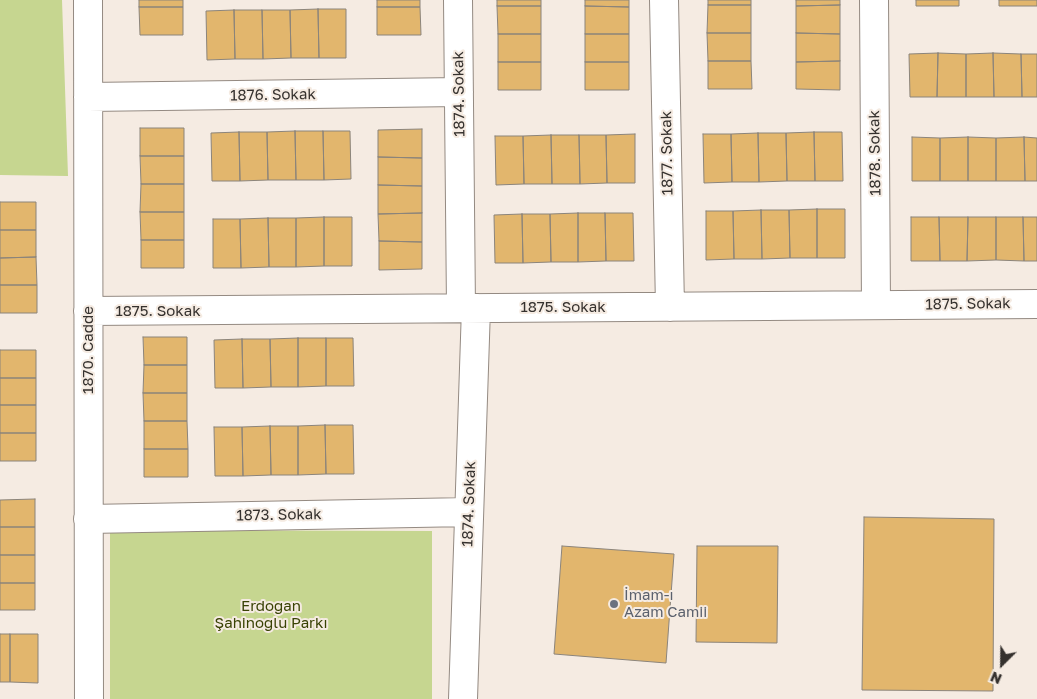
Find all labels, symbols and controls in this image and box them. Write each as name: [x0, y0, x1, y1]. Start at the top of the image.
street label: 1874. Sokak: [449, 51, 469, 137]
street label: 1876. Sokak: [230, 85, 316, 105]
street label: 1878. Sokak: [865, 110, 885, 196]
street label: 1877. Sokak: [657, 111, 677, 195]
street label: 1875. Sokak: [925, 294, 1011, 314]
street label: 1875. Sokak: [520, 298, 606, 316]
street label: 1875. Sokak: [115, 302, 201, 320]
street label: 1870. Cadde: [79, 306, 97, 394]
street label: 1874. Sokak: [459, 461, 479, 547]
street label: 1873. Sokak: [236, 505, 322, 525]
place label: İmam-ı Azam Camii: [624, 586, 707, 621]
park label: Erdoğan Şahinoğlu Parkı: [215, 597, 327, 632]
marker: İmam-ı Azam Camii: [608, 598, 620, 610]
north arrow: [977, 639, 1027, 689]
text: N: [988, 668, 1004, 688]

